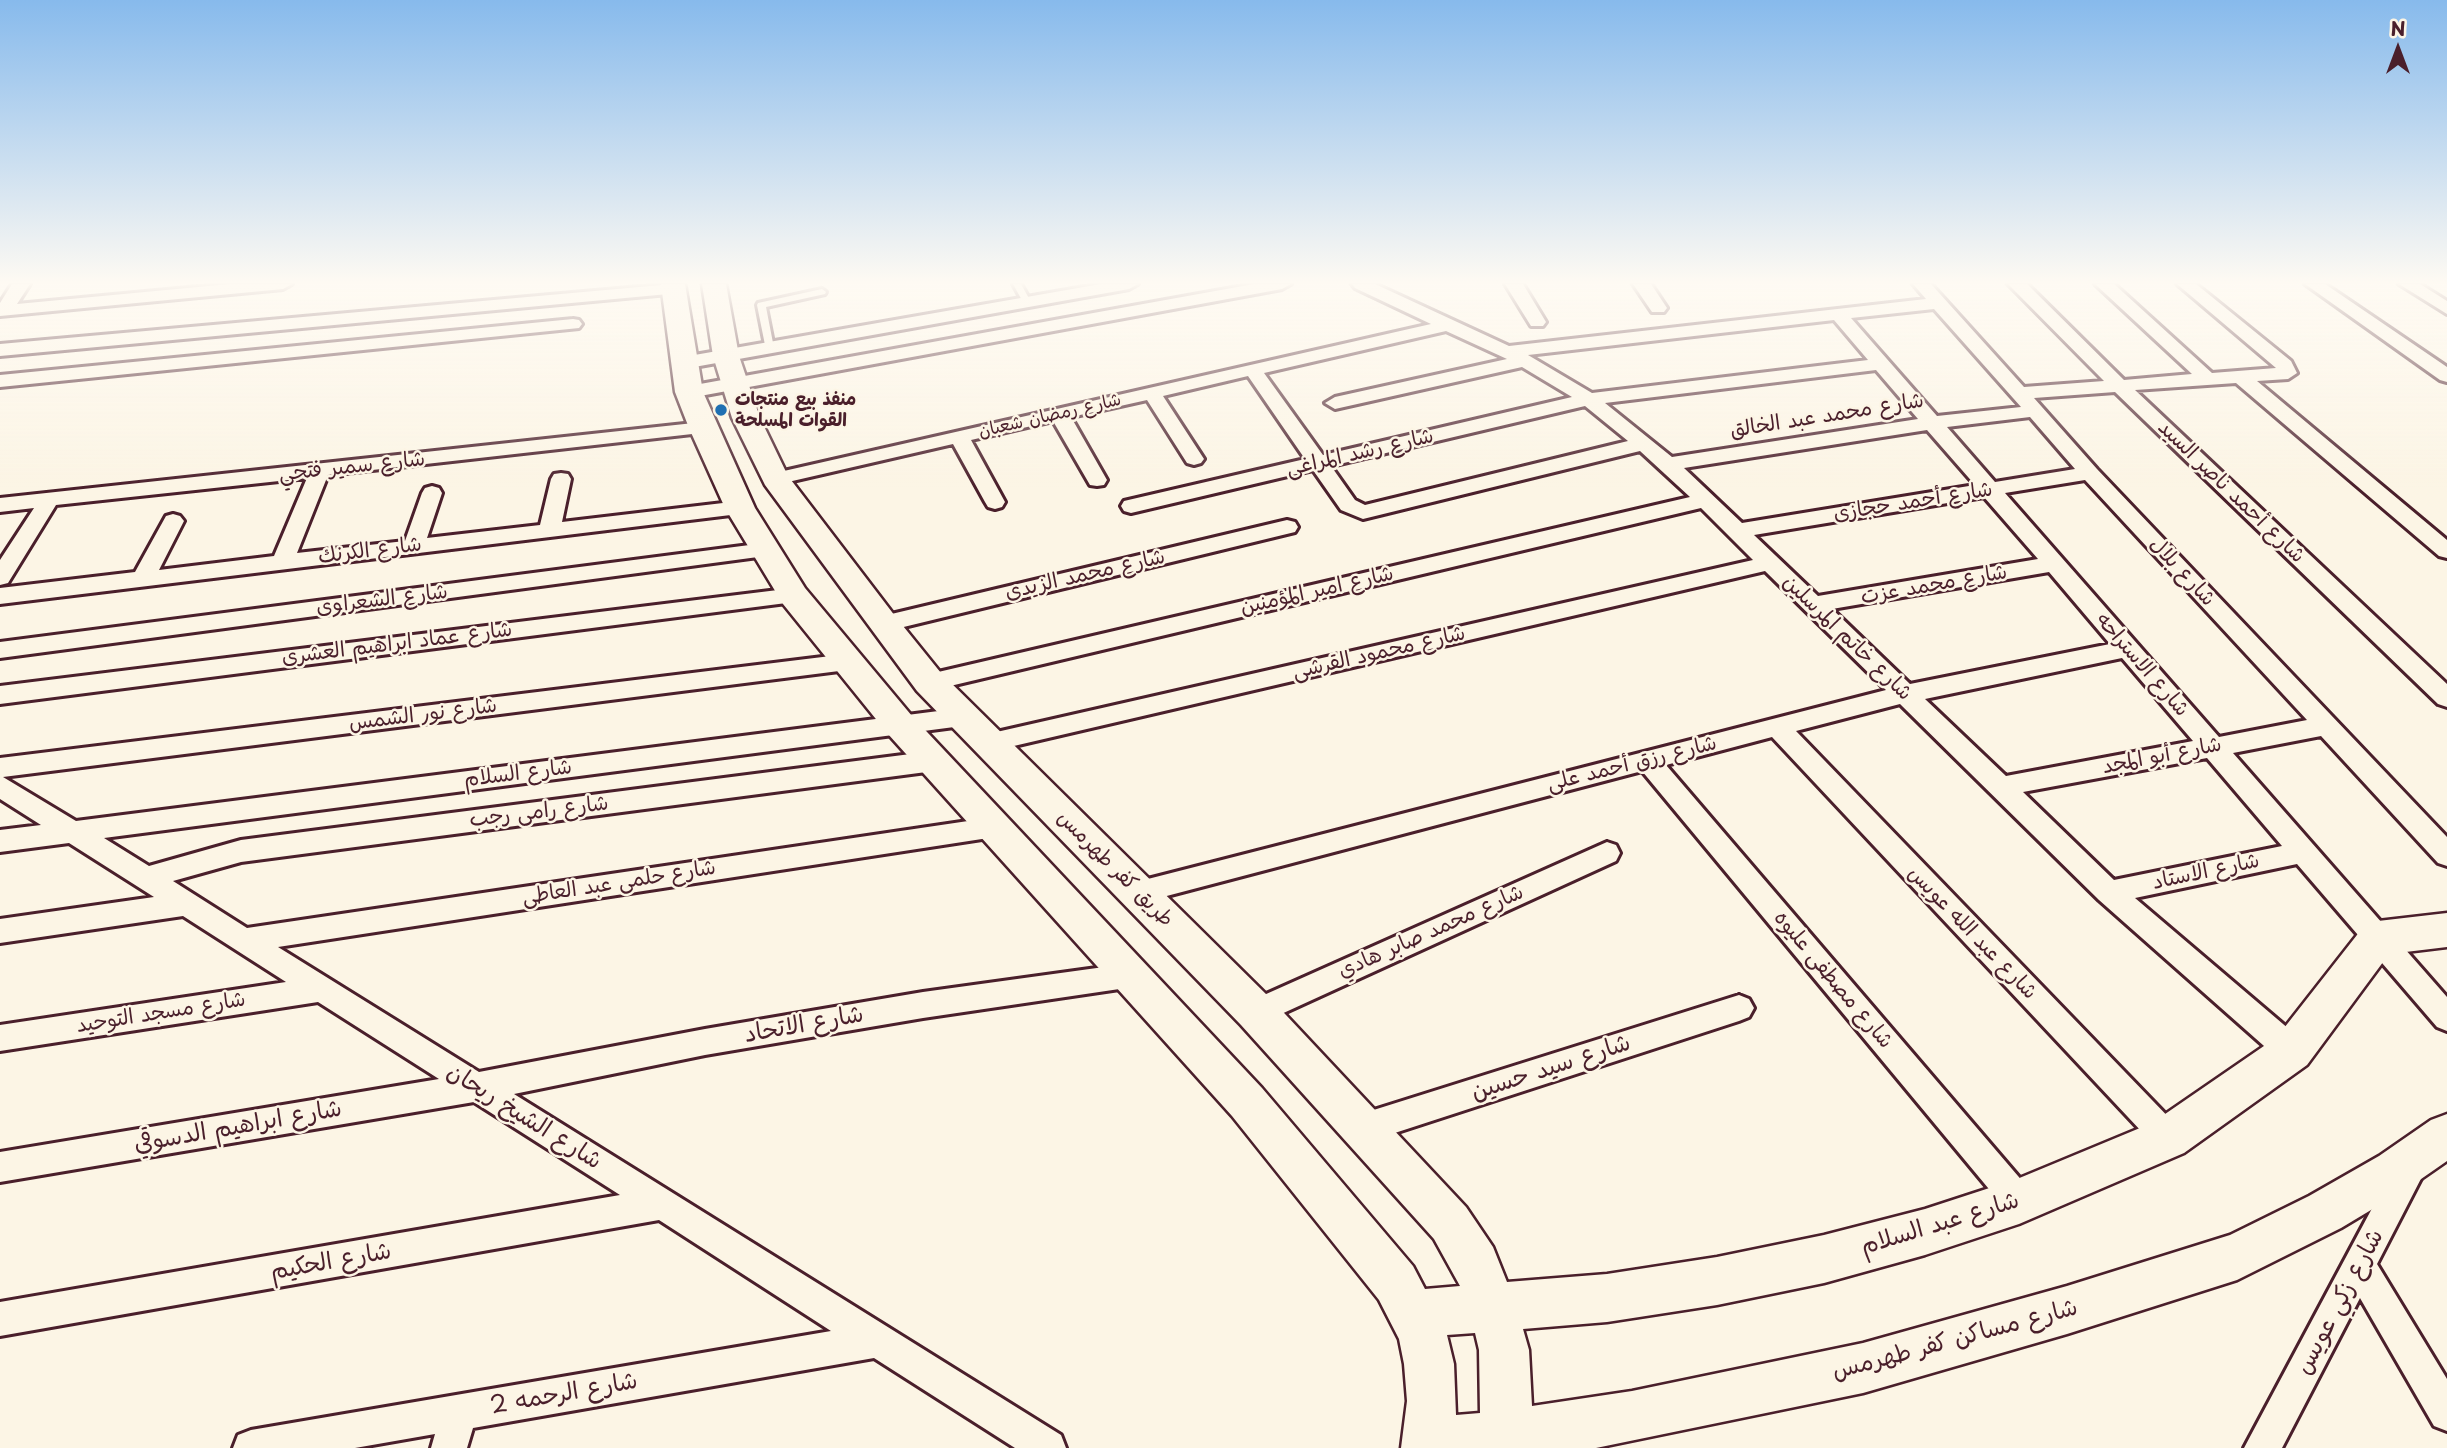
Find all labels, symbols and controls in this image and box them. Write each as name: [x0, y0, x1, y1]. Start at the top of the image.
north arrow: [2363, 14, 2433, 84]
text: N: [2390, 14, 2406, 42]
street label: شارع محمد عبد الخالق: [1728, 388, 1926, 444]
place label: منفذ بيع منتجات القوات المسلحة: [735, 389, 856, 432]
street label: شارع رمضان شعبان: [977, 389, 1123, 443]
marker: منفذ بيع منتجات القوات المسلحة: [713, 402, 729, 418]
street label: شارع أحمد ناصر السيد: [2152, 415, 2310, 569]
street label: شارع رشد المراغى: [1284, 424, 1436, 482]
street label: شارع سمير فتحي: [278, 447, 426, 487]
street label: شارع أحمد حجازى: [1832, 477, 1994, 527]
street label: شارع الكرنك: [317, 532, 423, 570]
street label: شارع بلال: [2144, 532, 2220, 612]
street label: شارع محمد الزيدى: [1002, 544, 1168, 606]
street label: شارع محمد عزت: [1859, 560, 2009, 610]
street label: شارع امير المؤمنين: [1238, 561, 1396, 621]
street label: شارع خاتم المرسلين: [1777, 570, 1917, 706]
street label: شارع الشعراوى: [315, 579, 449, 621]
street label: شارع الاستراحه: [2090, 608, 2194, 722]
street label: شارع عماد ابراهيم العشرى: [280, 617, 514, 671]
street label: شارع محمود القرشى: [1290, 621, 1468, 685]
street label: شارع نور الشمس: [347, 693, 499, 737]
street label: شارع رزق أحمد على: [1545, 731, 1719, 797]
street label: شارع أبو المجد: [2100, 732, 2224, 780]
street label: شارع السلام: [463, 755, 573, 793]
street label: شارع رامى رجب: [468, 791, 610, 833]
street label: طريق كفر طهرمس: [1052, 806, 1178, 932]
street label: شارع الاستاد: [2150, 848, 2262, 896]
street label: شارع حلمى عبد العاطى: [520, 855, 718, 911]
street label: شارع عبد الله عويس: [1902, 861, 2042, 1005]
street label: شارع محمد صابر هادي: [1334, 880, 1528, 984]
street label: شارع مصطفى عليوه: [1768, 906, 1898, 1054]
street label: شارع مسجد التوحيد: [75, 987, 247, 1039]
street label: شارع الاتحاد: [742, 1000, 866, 1050]
street label: شارع سيد حسين: [1468, 1029, 1634, 1107]
street label: شارع الشيخ ريحان: [441, 1058, 607, 1176]
street label: شارع ابراهيم الدسوقي: [132, 1095, 344, 1159]
street label: شارع عبد السلام: [1857, 1186, 2023, 1262]
street label: شارع زكي عويس: [2290, 1224, 2390, 1380]
street label: شارع الحكيم: [268, 1237, 394, 1287]
street label: شارع مساكن كفر طهرمس: [1829, 1293, 2081, 1387]
street label: شارع الرحمه 2: [488, 1367, 640, 1421]

